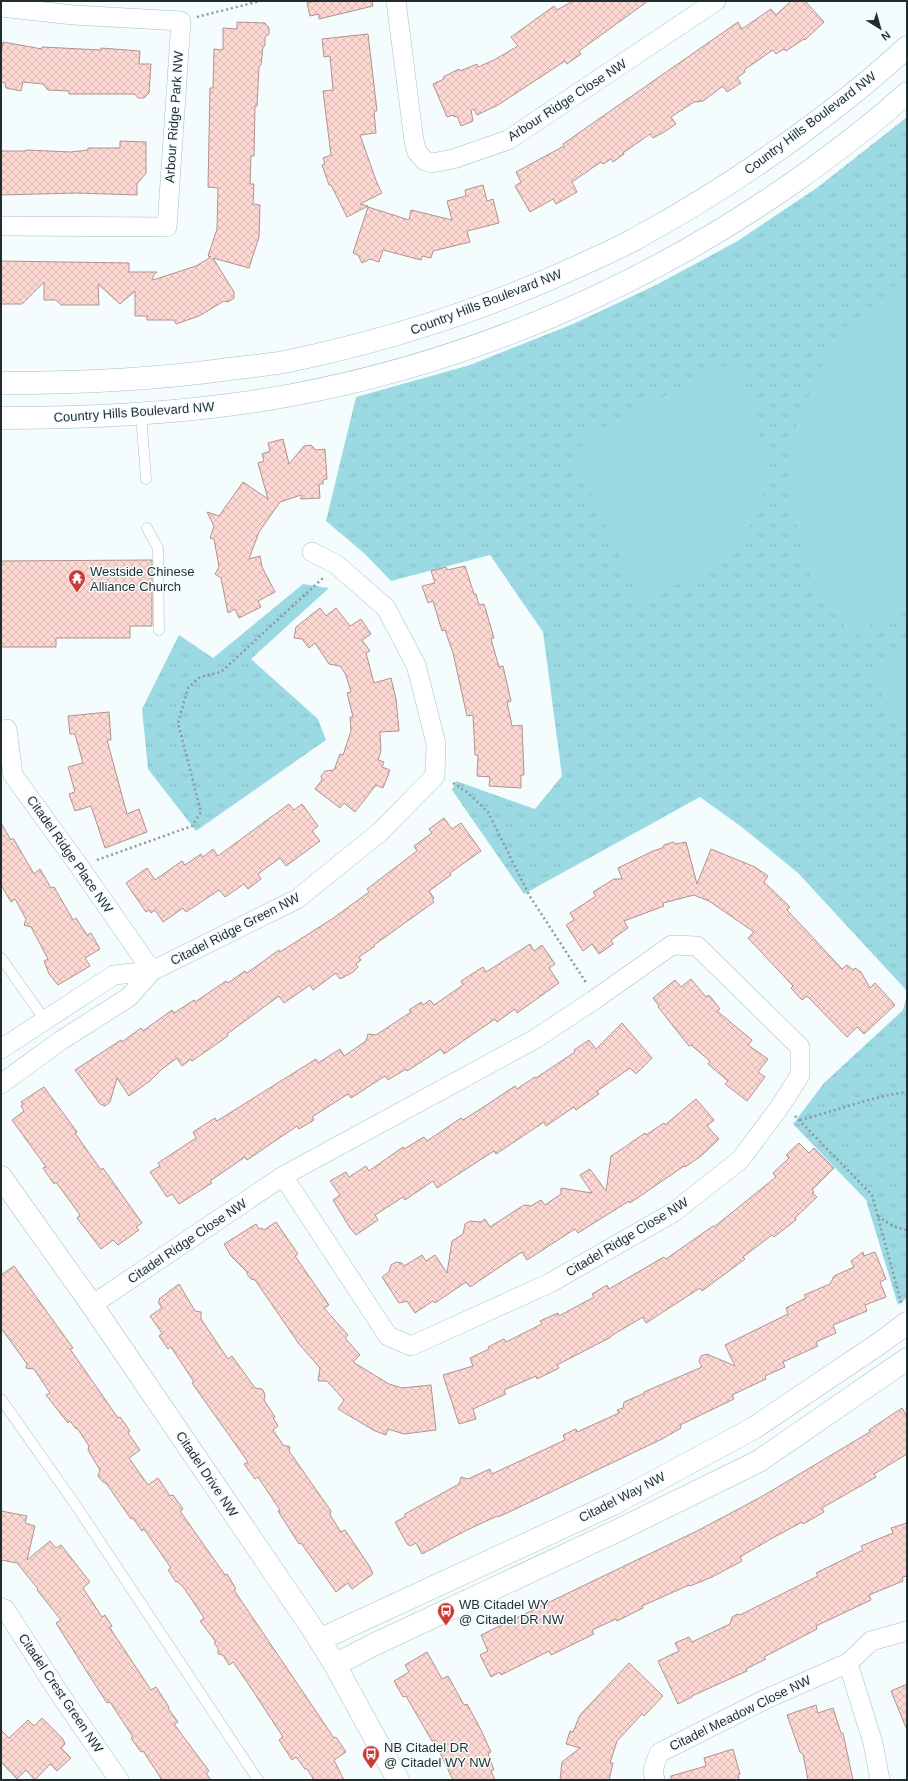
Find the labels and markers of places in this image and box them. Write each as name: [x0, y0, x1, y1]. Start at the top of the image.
place label: Westside Chinese Alliance Church: [90, 564, 195, 594]
temple icon: Westside Chinese Alliance Church: [67, 568, 87, 593]
place label: WB Citadel WY @ Citadel DR NW: [459, 1597, 565, 1627]
bus stop icon: WB Citadel WY @ Citadel DR NW: [436, 1601, 456, 1626]
place label: NB Citadel DR @ Citadel WY NW: [384, 1740, 492, 1770]
bus stop icon: NB Citadel DR @ Citadel WY NW: [361, 1744, 381, 1769]

